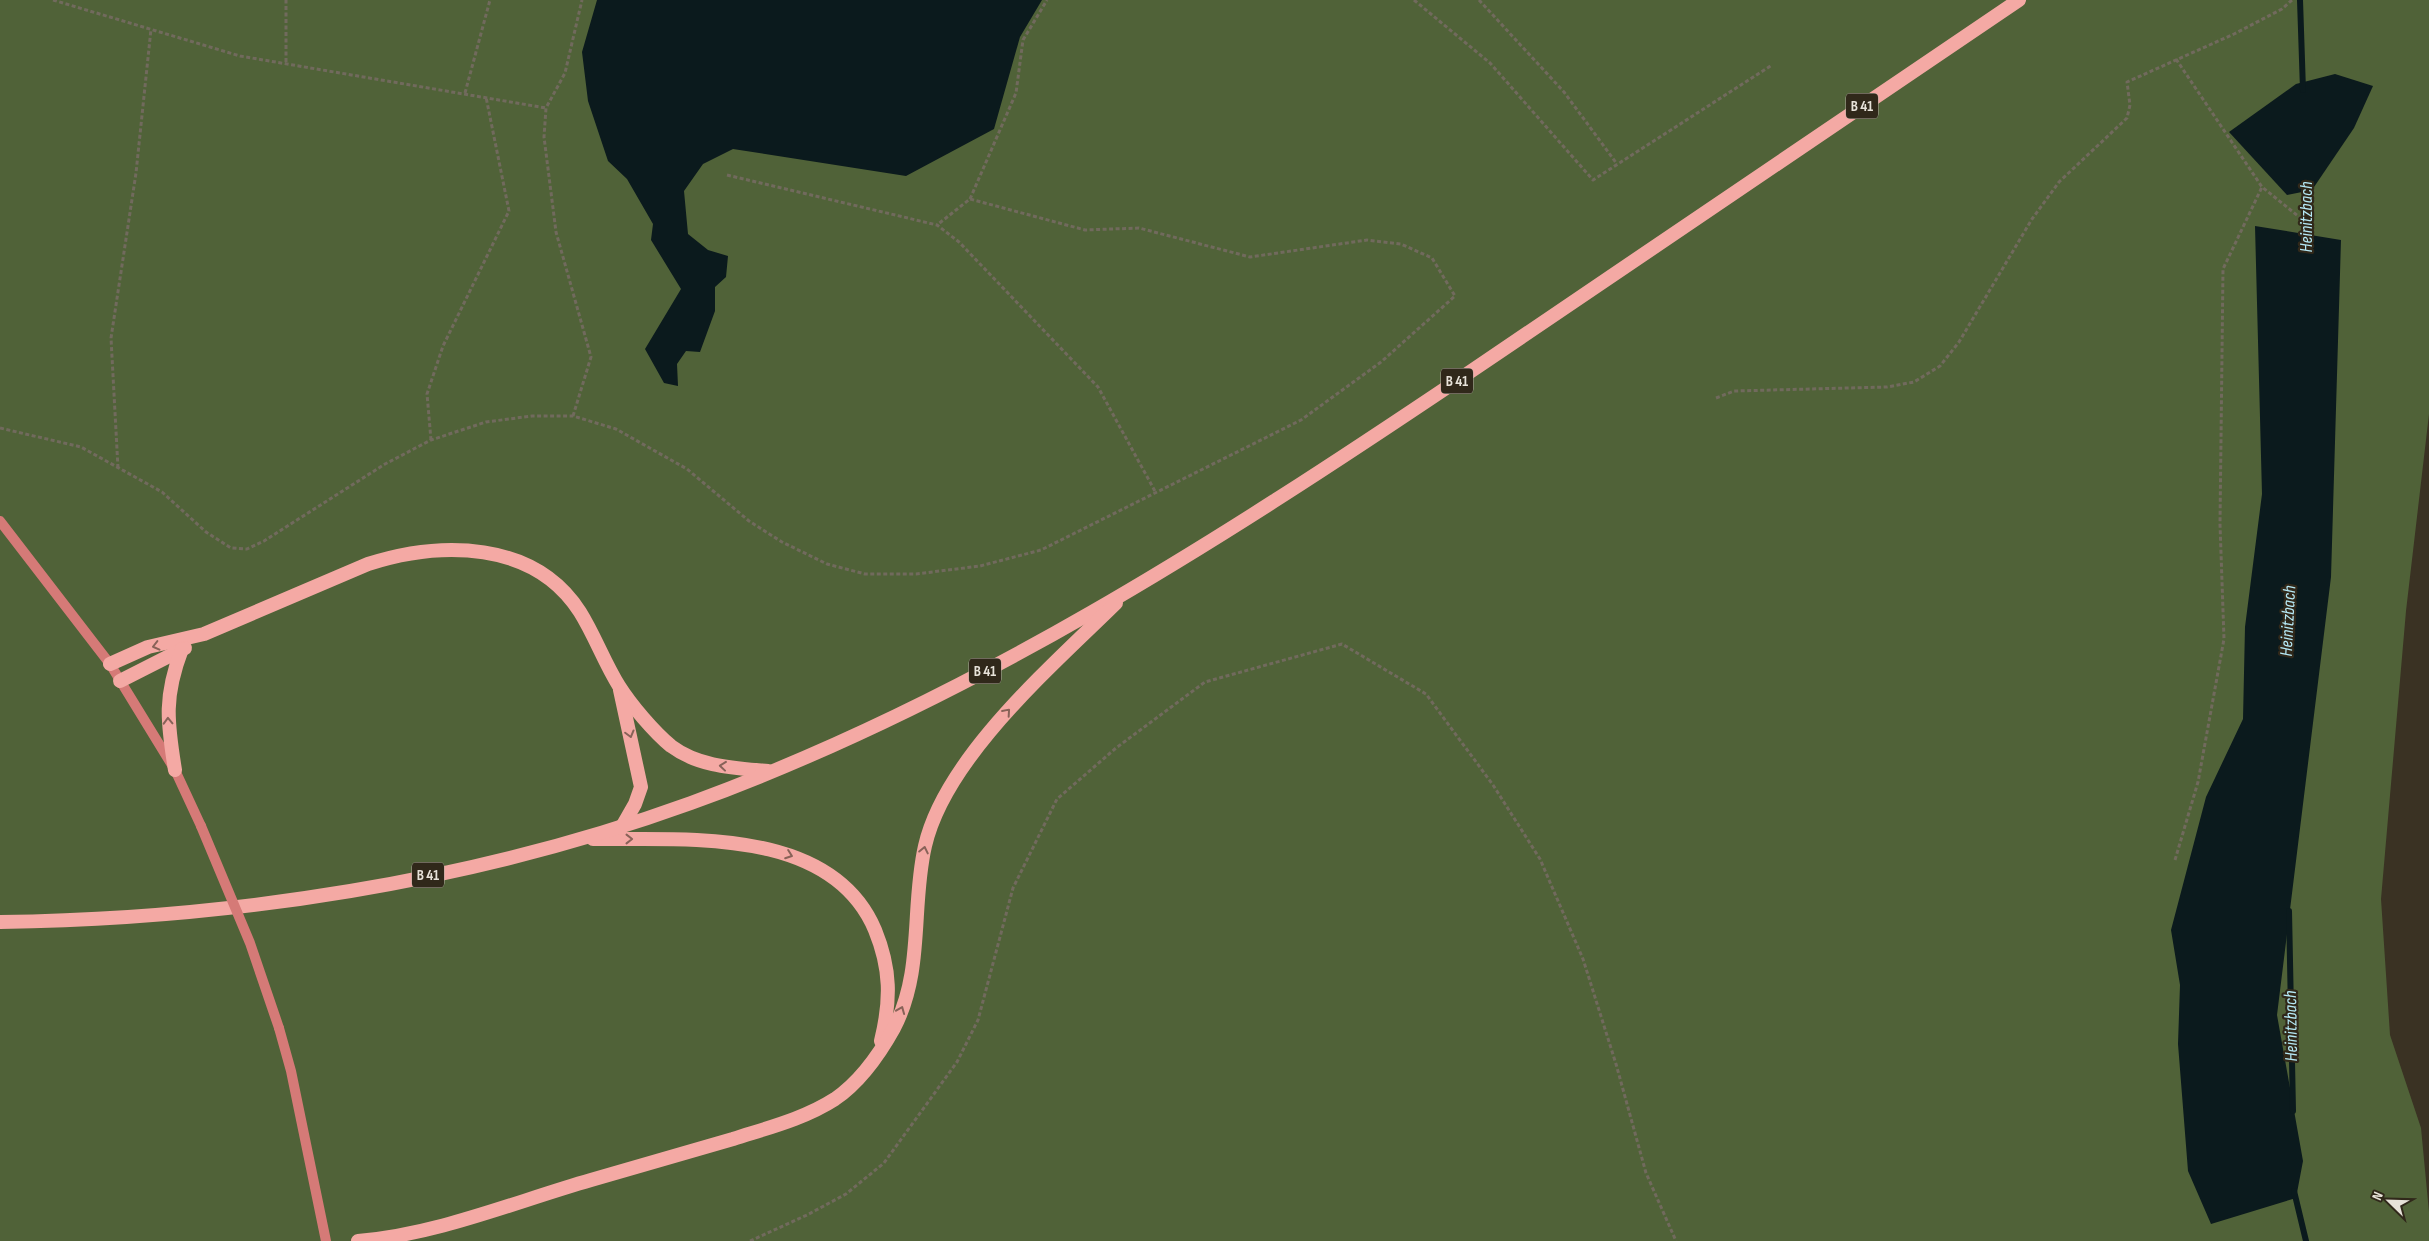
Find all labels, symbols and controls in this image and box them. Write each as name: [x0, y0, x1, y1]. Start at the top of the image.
road number: B 41: [1846, 94, 1878, 118]
water label: Heinitzbach: [2296, 181, 2317, 253]
road number: B 41: [1441, 368, 1473, 394]
water label: Heinitzbach: [2276, 584, 2300, 657]
one-way arrow: [152, 640, 161, 651]
road number: B 41: [969, 658, 1001, 684]
one-way arrow: [1001, 709, 1010, 718]
one-way arrow: [163, 717, 174, 725]
one-way arrow: [624, 729, 635, 738]
one-way arrow: [719, 761, 727, 772]
one-way arrow: [625, 834, 633, 844]
one-way arrow: [918, 846, 929, 855]
one-way arrow: [785, 849, 793, 859]
road number: B 41: [412, 862, 444, 888]
water label: Heinitzbach: [2280, 990, 2302, 1062]
one-way arrow: [895, 1006, 905, 1015]
north arrow: [2364, 1176, 2414, 1226]
text: N: [2368, 1189, 2387, 1203]

